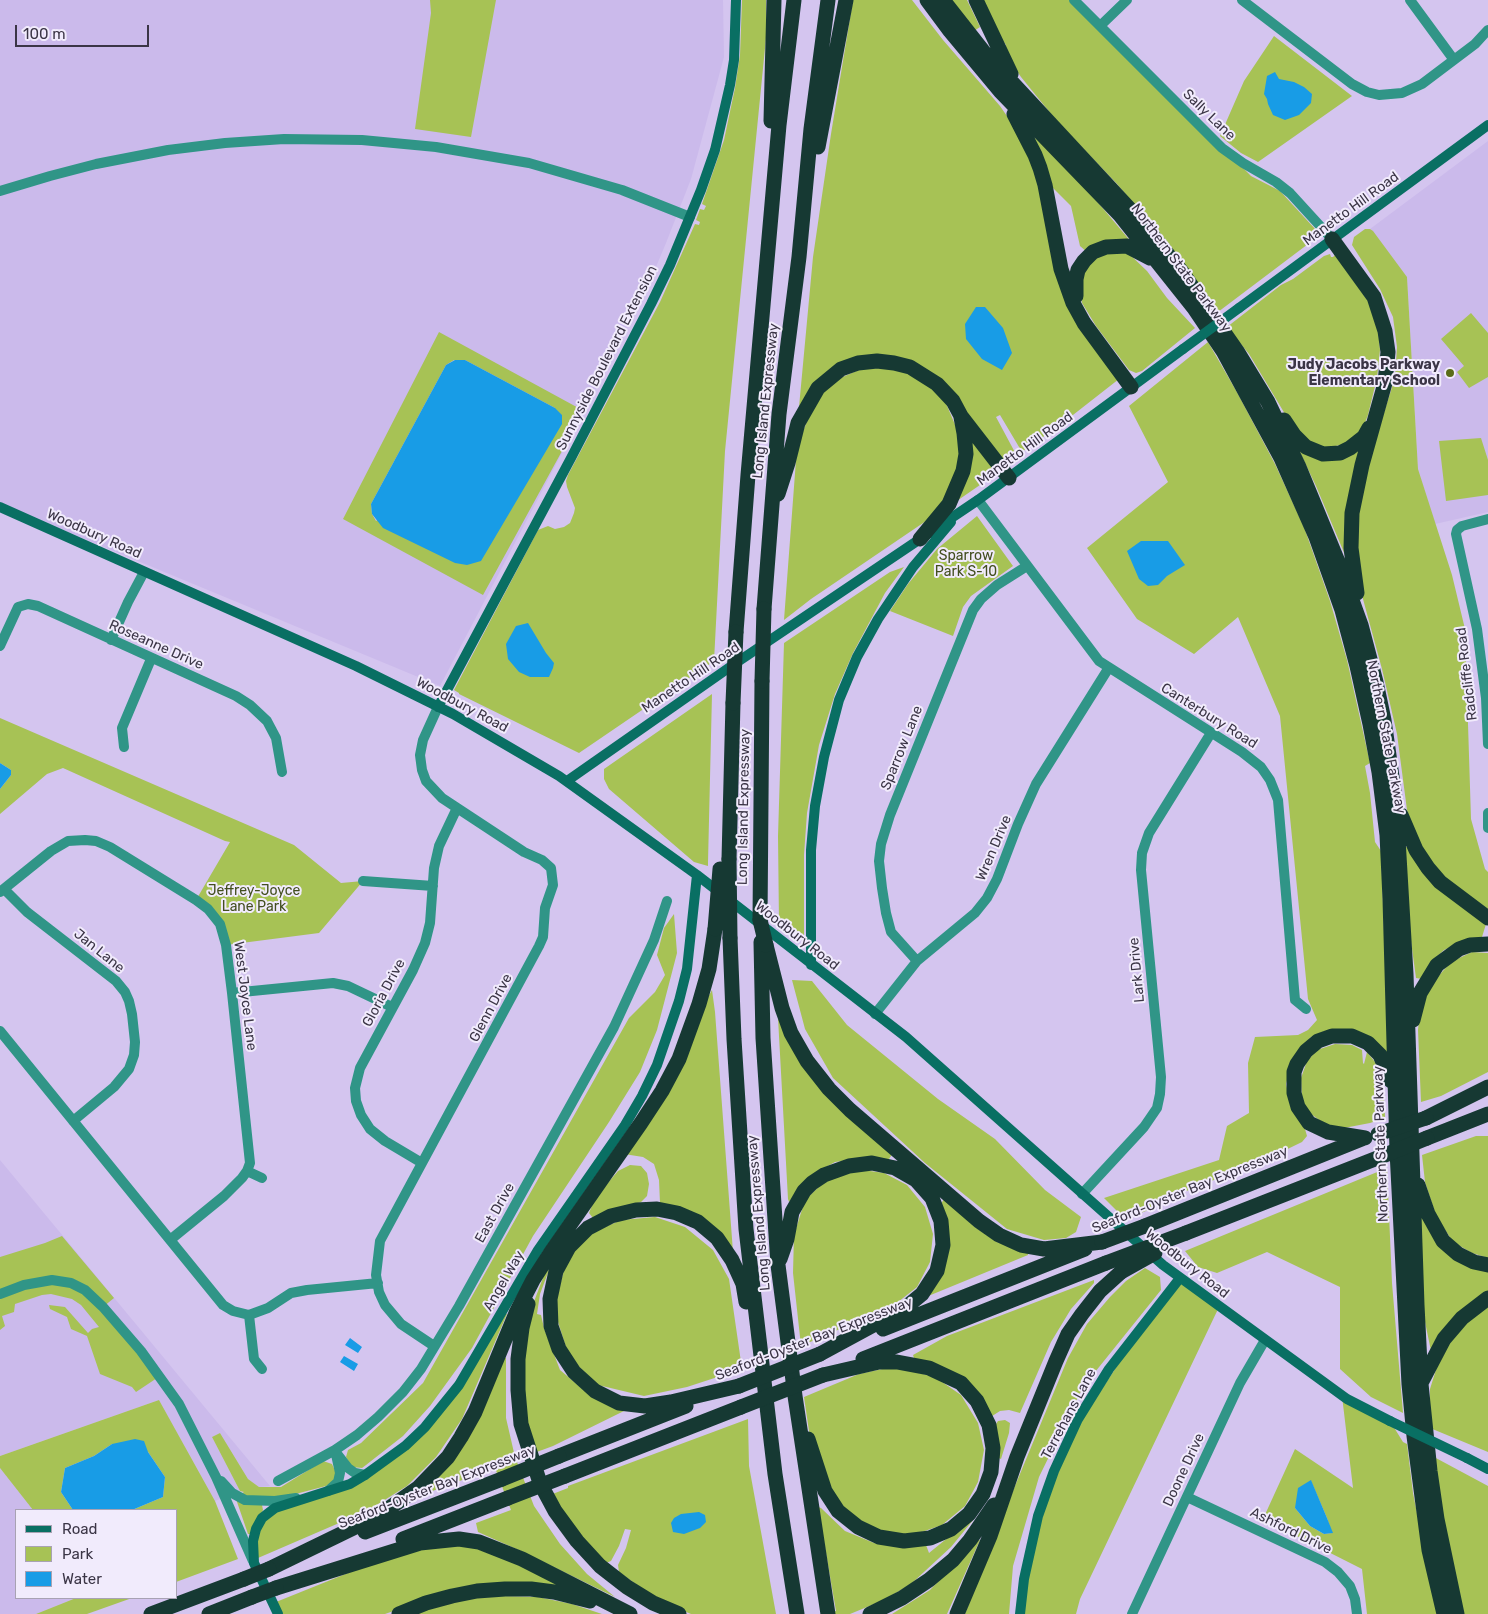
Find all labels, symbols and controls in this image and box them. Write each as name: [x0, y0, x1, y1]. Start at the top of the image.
scale bar: [18, 15, 151, 47]
text: 100 m: [23, 25, 65, 43]
street label: Sally Lane: [1179, 86, 1239, 144]
street label: Manetto Hill Road: [1300, 169, 1402, 249]
street label: Northern State Parkway: [1127, 201, 1235, 335]
street label: Sunnyside Boulevard Extension: [553, 263, 661, 453]
street label: Long Island Expressway: [749, 322, 783, 480]
place label: Judy Jacobs Parkway Elementary School: [1288, 357, 1440, 390]
marker: Judy Jacobs Parkway Elementary School: [1444, 367, 1456, 379]
street label: Manetto Hill Road: [974, 409, 1076, 489]
street label: Woodbury Road: [44, 506, 144, 562]
park label: Sparrow Park S-10: [935, 548, 997, 580]
street label: Roseanne Drive: [106, 617, 206, 673]
street label: Radcliffe Road: [1453, 626, 1481, 722]
street label: Manetto Hill Road: [639, 639, 743, 717]
street label: Northern State Parkway: [1363, 659, 1409, 815]
street label: Woodbury Road: [413, 674, 511, 736]
street label: Canterbury Road: [1158, 680, 1260, 752]
street label: Sparrow Lane: [877, 703, 927, 793]
street label: Long Island Expressway: [734, 729, 754, 885]
street label: Wren Drive: [973, 813, 1015, 883]
park label: Jeffrey-Joyce Lane Park: [208, 883, 300, 916]
street label: Woodbury Road: [752, 898, 842, 974]
street label: Jan Lane: [70, 925, 128, 977]
street label: Lark Drive: [1126, 937, 1148, 1003]
street label: West Joyce Lane: [230, 940, 260, 1052]
street label: Gloria Drive: [359, 956, 409, 1030]
street label: Glenn Drive: [466, 971, 516, 1045]
street label: Northern State Parkway: [1370, 1066, 1392, 1222]
street label: Long Island Expressway: [744, 1134, 774, 1292]
street label: Seaford-Oyster Bay Expressway: [1090, 1143, 1290, 1237]
street label: East Drive: [472, 1180, 518, 1246]
street label: Woodbury Road: [1142, 1226, 1232, 1302]
street label: Angel Way: [480, 1248, 528, 1314]
street label: Seaford-Oyster Bay Expressway: [713, 1294, 915, 1384]
street label: Terrehans Lane: [1038, 1366, 1100, 1462]
street label: Doone Drive: [1160, 1431, 1208, 1509]
street label: Seaford-Oyster Bay Expressway: [336, 1442, 538, 1532]
street label: Ashford Drive: [1247, 1504, 1335, 1558]
legend: [15, 1509, 178, 1599]
text: Road: [62, 1520, 98, 1538]
text: Park: [62, 1545, 93, 1563]
text: Water: [62, 1570, 102, 1588]

